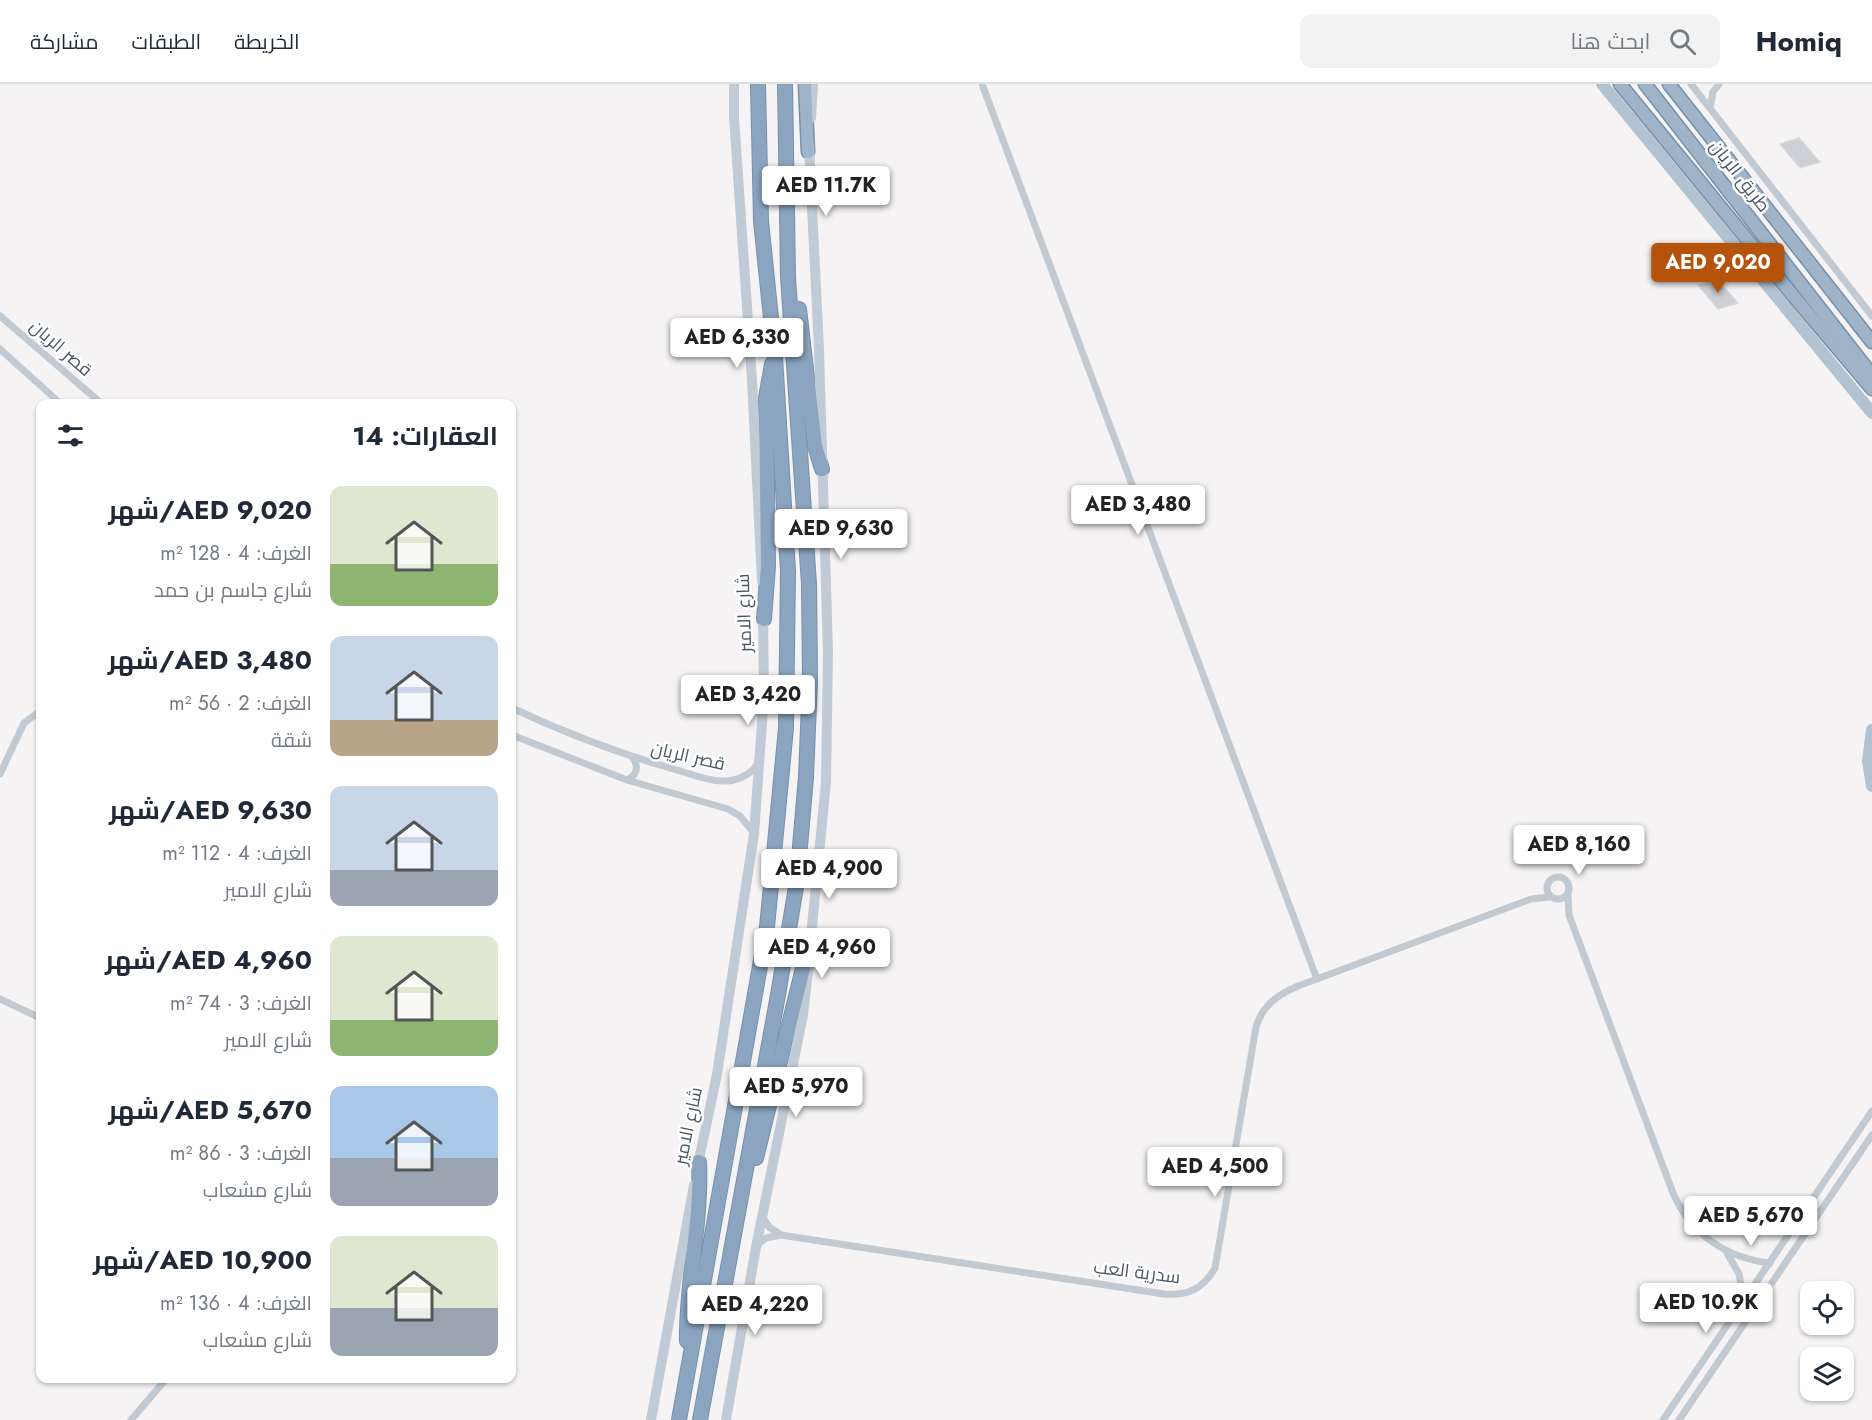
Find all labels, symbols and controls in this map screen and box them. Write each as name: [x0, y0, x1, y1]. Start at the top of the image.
search box: [1300, 14, 1720, 68]
text: Homiq: [1756, 21, 1842, 62]
text: ابحث هنا: [1570, 25, 1651, 57]
icon: search: [1666, 25, 1699, 58]
text: مشاركة: [30, 27, 99, 57]
text: الطبقات: [132, 27, 201, 57]
text: الخريطة: [234, 27, 300, 57]
street label: طريق الريان: [1704, 134, 1776, 218]
pin: AED 11.7K: [757, 166, 895, 217]
text: AED 11.7K: [776, 171, 876, 200]
pin: AED 9,020: [1649, 243, 1787, 294]
text: AED 9,020: [1665, 248, 1771, 277]
street label: قصر الريان: [24, 314, 98, 382]
pin: AED 6,330: [668, 318, 806, 369]
text: AED 6,330: [684, 323, 790, 352]
text: العقارات: 14: [352, 417, 498, 455]
icon: filters: [54, 419, 87, 452]
pin: AED 3,480: [1069, 485, 1207, 536]
text: AED 3,480: [1085, 490, 1191, 519]
text: AED 9,020/شهر: [108, 491, 312, 529]
pin: AED 9,630: [772, 509, 910, 560]
icon: home: [378, 510, 450, 582]
text: AED 9,630: [789, 514, 893, 543]
text: الغرف: 4 · 128 m²: [160, 539, 312, 568]
street label: شارع الامير: [730, 573, 758, 654]
text: شارع جاسم بن حمد: [154, 576, 312, 605]
text: AED 3,480/شهر: [108, 641, 312, 679]
icon: home: [378, 660, 450, 732]
pin: AED 3,420: [679, 675, 817, 726]
text: AED 3,420: [695, 680, 801, 709]
text: الغرف: 2 · 56 m²: [169, 689, 312, 718]
text: شقة: [271, 726, 312, 755]
street label: قصر الريان: [648, 735, 728, 777]
text: AED 9,630/شهر: [109, 791, 312, 829]
icon: home: [378, 810, 450, 882]
pin: AED 8,160: [1510, 825, 1648, 876]
text: AED 8,160: [1528, 830, 1630, 859]
text: الغرف: 4 · 112 m²: [162, 839, 312, 868]
pin: AED 4,900: [760, 849, 898, 900]
text: AED 4,900: [775, 854, 883, 883]
text: شارع الامير: [224, 876, 312, 905]
pin: AED 4,960: [753, 928, 891, 979]
text: AED 4,960: [768, 933, 876, 962]
text: AED 4,960/شهر: [105, 941, 312, 979]
icon: home: [378, 960, 450, 1032]
text: الغرف: 3 · 74 m²: [170, 989, 312, 1018]
text: شارع الامير: [224, 1026, 312, 1055]
pin: AED 5,970: [727, 1067, 865, 1118]
text: AED 5,970: [744, 1072, 848, 1101]
street label: شارع الامير: [667, 1085, 709, 1168]
text: AED 5,670/شهر: [108, 1091, 312, 1129]
icon: home: [378, 1110, 450, 1182]
text: الغرف: 3 · 86 m²: [170, 1139, 312, 1168]
pin: AED 4,500: [1146, 1147, 1284, 1198]
text: AED 4,500: [1161, 1152, 1269, 1181]
text: شارع مشعاب: [203, 1176, 312, 1205]
pin: AED 5,670: [1682, 1196, 1820, 1247]
text: AED 5,670: [1698, 1201, 1804, 1230]
text: AED 10,900/شهر: [93, 1241, 312, 1279]
street label: سدرية العب: [1092, 1254, 1182, 1290]
icon: home: [378, 1260, 450, 1332]
map controls: [1800, 1281, 1854, 1401]
button: locate: [1800, 1281, 1854, 1335]
pin: AED 10.9K: [1637, 1283, 1775, 1334]
pin: AED 4,220: [686, 1285, 824, 1336]
text: AED 10.9K: [1654, 1288, 1758, 1317]
text: الغرف: 4 · 136 m²: [160, 1289, 312, 1318]
text: AED 4,220: [701, 1290, 809, 1319]
text: شارع مشعاب: [203, 1326, 312, 1355]
button: layers: [1800, 1347, 1854, 1401]

